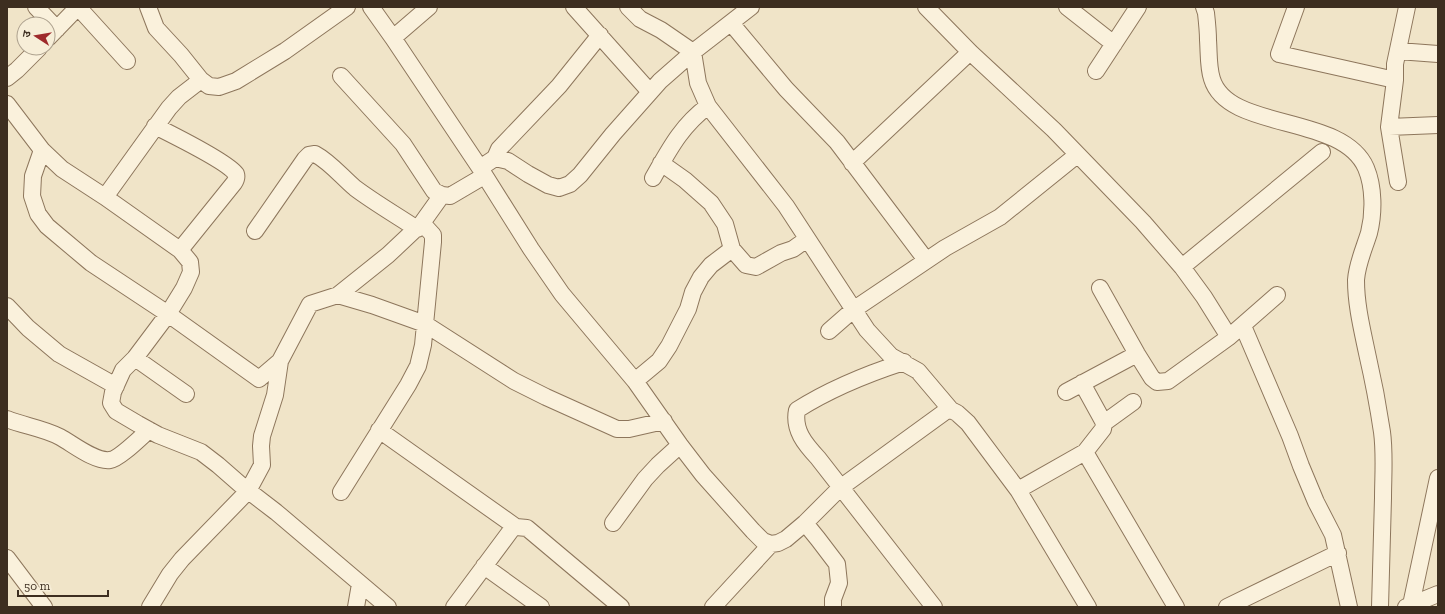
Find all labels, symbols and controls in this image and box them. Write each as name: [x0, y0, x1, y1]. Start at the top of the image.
north arrow: [16, 16, 56, 56]
text: उ: [20, 29, 34, 39]
scale bar: [18, 572, 108, 598]
text: 50 m: [24, 579, 51, 593]

